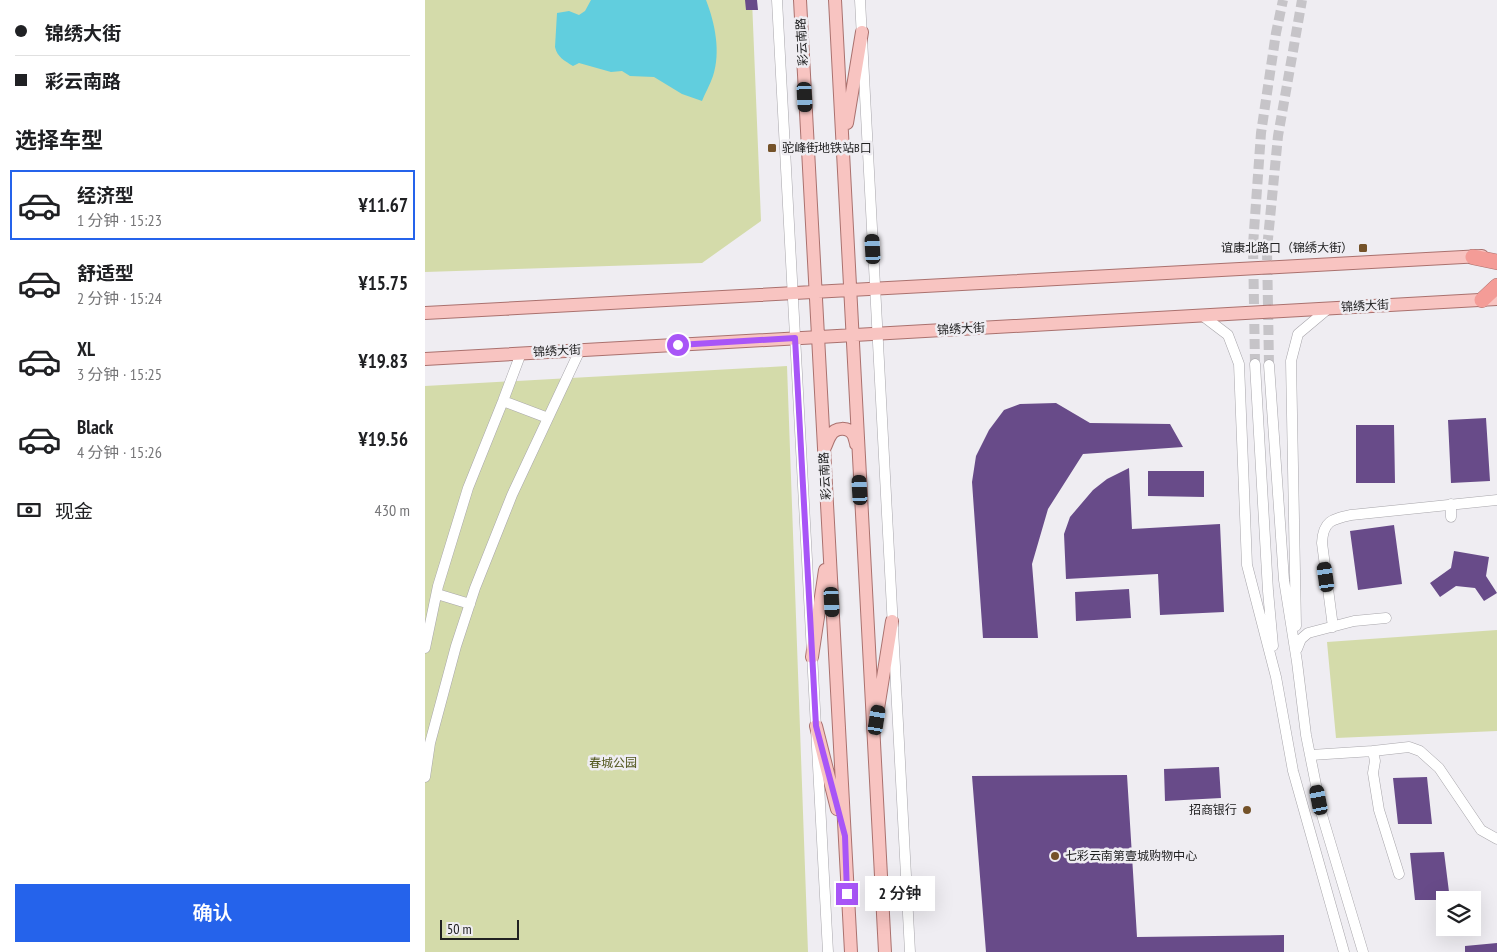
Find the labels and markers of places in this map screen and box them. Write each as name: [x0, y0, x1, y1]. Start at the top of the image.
place label: 驼峰街地铁站B口: [782, 140, 872, 155]
marker: 驼峰街地铁站B口: [766, 142, 778, 154]
place label: 谊康北路口（锦绣大街）: [1221, 240, 1353, 255]
marker: 谊康北路口（锦绣大街）: [1357, 242, 1369, 254]
place label: 招商银行: [1189, 802, 1237, 817]
marker: 招商银行: [1241, 804, 1253, 816]
place label: 七彩云南第壹城购物中心: [1065, 848, 1197, 863]
marker: 七彩云南第壹城购物中心: [1049, 850, 1061, 862]

